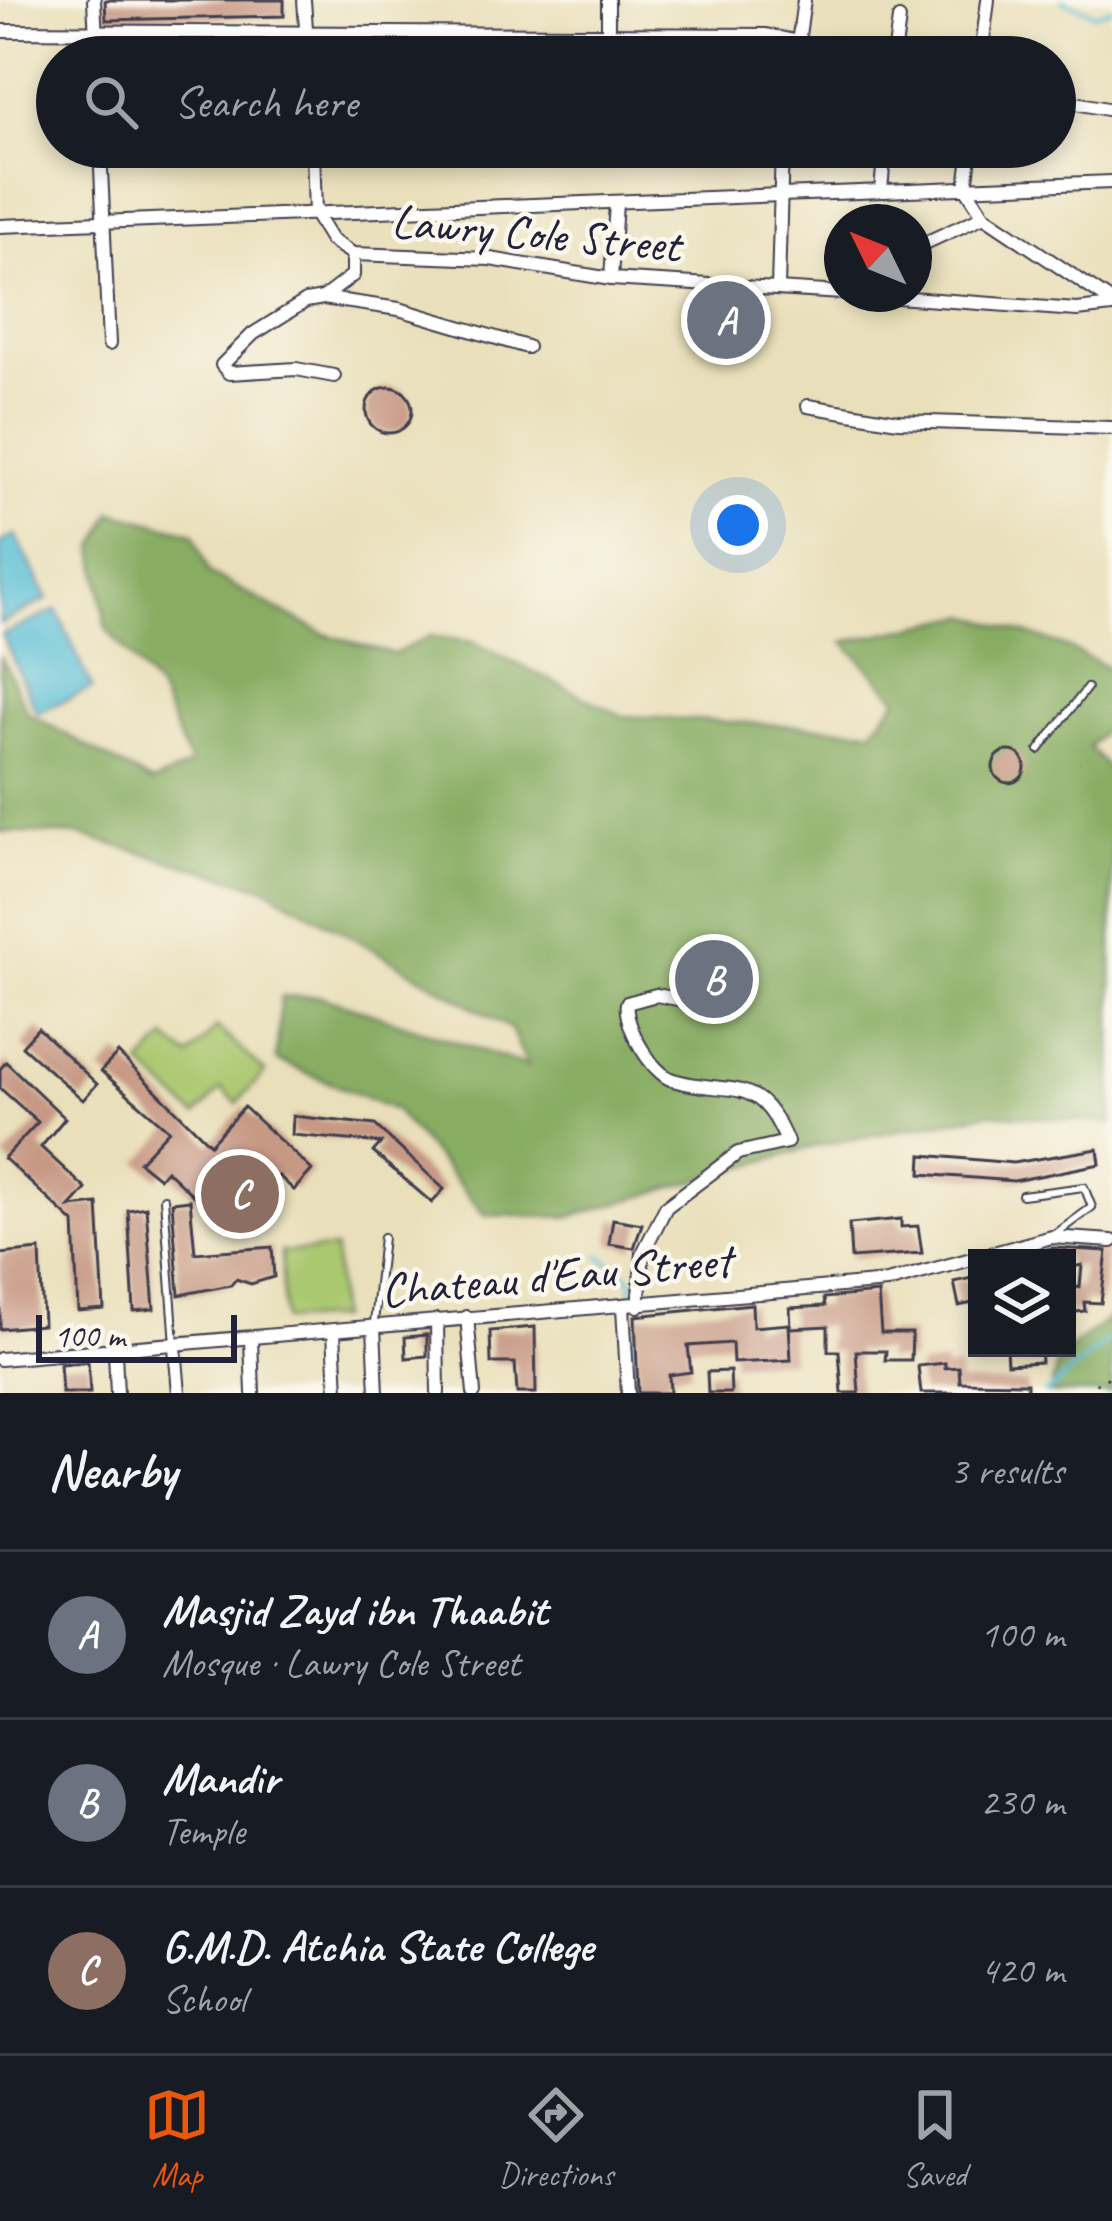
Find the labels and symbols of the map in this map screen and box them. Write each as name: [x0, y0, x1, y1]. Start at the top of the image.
street label: Lawry Cole Street: [389, 191, 687, 276]
north arrow: [824, 204, 932, 312]
pin: A: [687, 275, 765, 365]
your location: [708, 495, 768, 555]
pin: B: [675, 934, 753, 1024]
pin: C: [201, 1149, 279, 1239]
street label: Chateau d'Eau Street: [378, 1229, 740, 1320]
scale bar: [36, 1309, 237, 1362]

